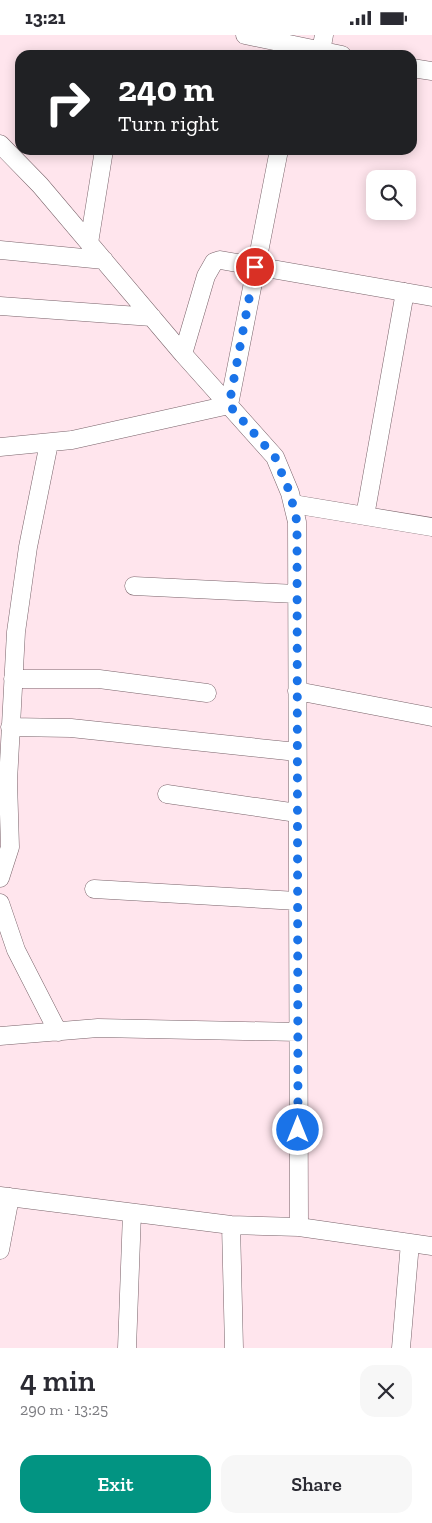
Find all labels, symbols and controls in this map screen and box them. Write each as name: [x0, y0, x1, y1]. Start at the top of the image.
text: 13:21: [25, 6, 65, 29]
text: 240 m: [118, 68, 214, 110]
icon: right: [35, 70, 100, 135]
text: Turn right: [118, 110, 219, 137]
map controls: [366, 170, 416, 220]
button: search: [366, 170, 416, 220]
pin: [234, 246, 276, 288]
icon: arrive: [241, 253, 269, 281]
position arrow: [271, 1103, 323, 1155]
text: 4 min: [20, 1363, 95, 1399]
button: close: [360, 1365, 412, 1417]
text: 290 m · 13:25: [20, 1400, 108, 1419]
button: Exit: [20, 1455, 211, 1513]
button: Share: [221, 1455, 412, 1513]

